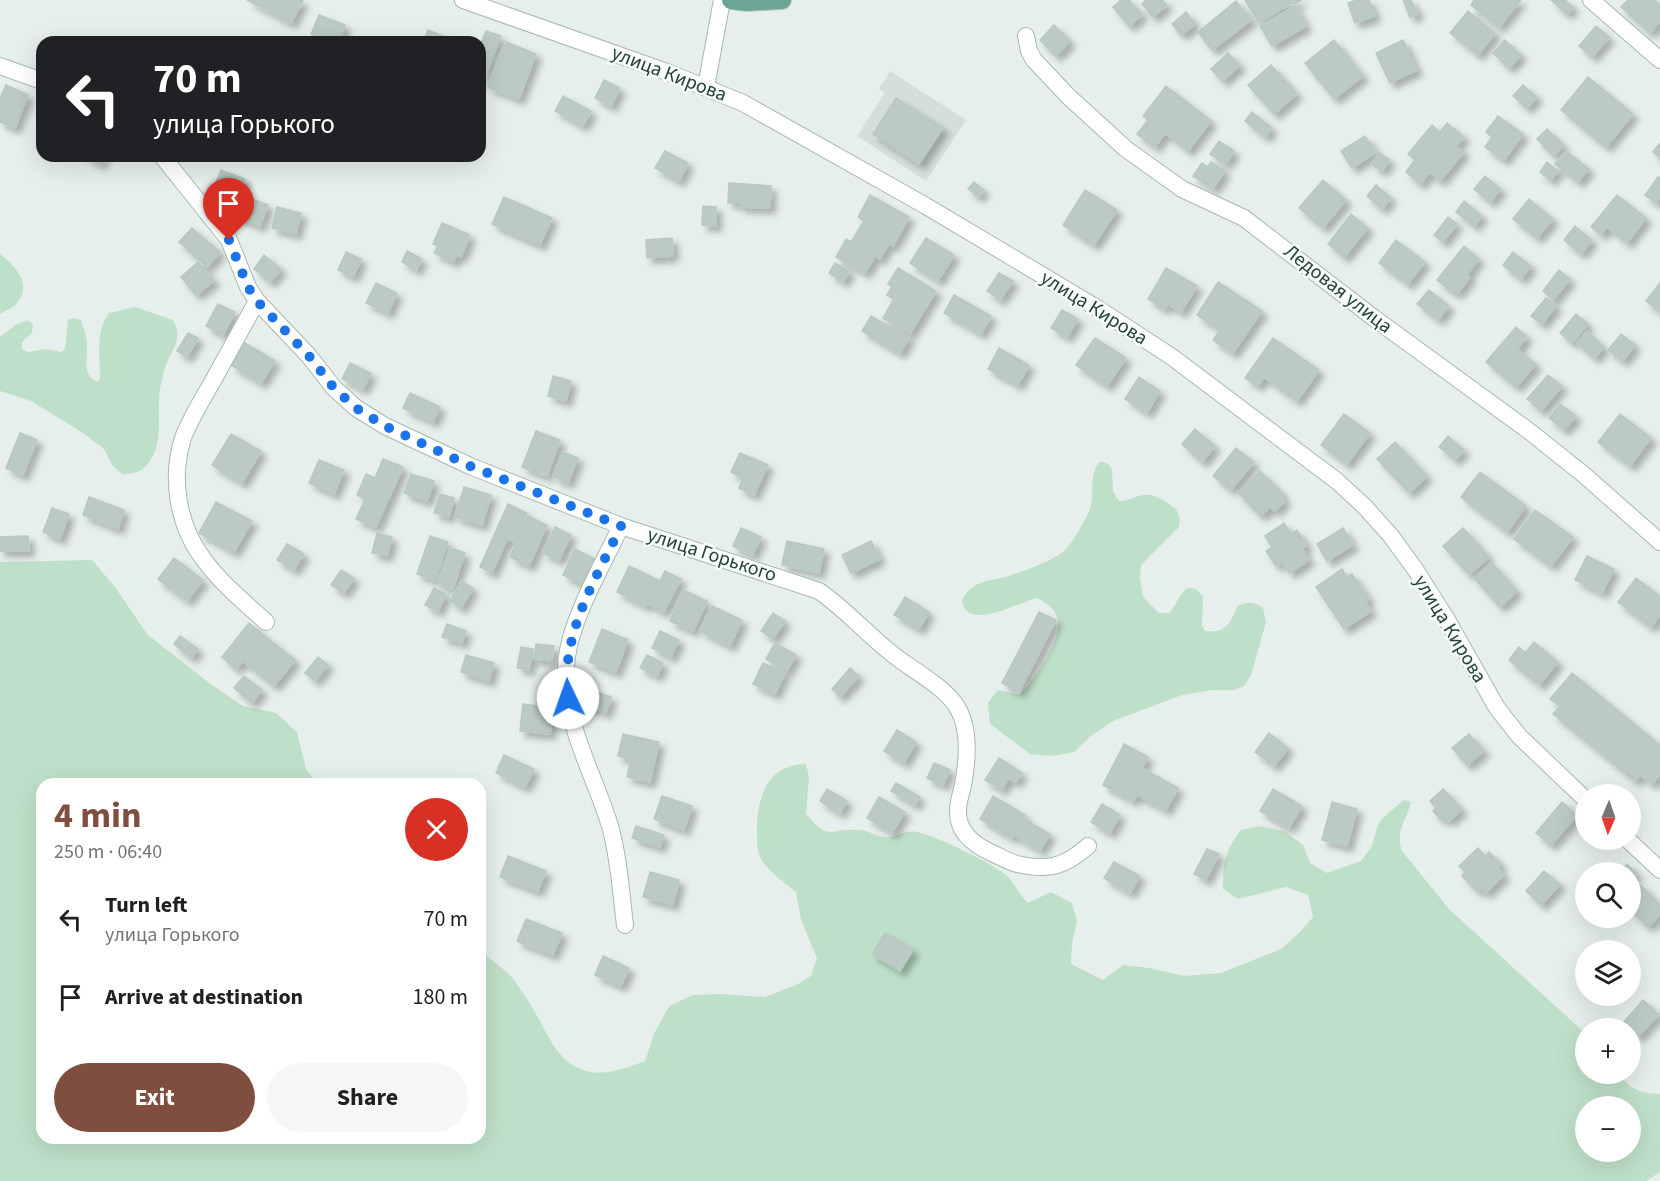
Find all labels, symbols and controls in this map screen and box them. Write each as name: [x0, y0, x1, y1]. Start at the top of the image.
street label: улица Кирова: [607, 39, 731, 109]
text: 70 m: [153, 49, 242, 109]
icon: left: [54, 60, 132, 138]
text: улица Горького: [153, 105, 335, 144]
pin: [203, 178, 254, 240]
icon: arrive: [212, 187, 245, 220]
street label: Ледовая улица: [1278, 238, 1398, 340]
street label: улица Кирова: [1035, 264, 1153, 352]
street label: улица Горького: [644, 521, 780, 589]
street label: улица Кирова: [1407, 570, 1493, 688]
position arrow: [536, 666, 600, 730]
north arrow: [1575, 784, 1641, 850]
map controls: [1575, 784, 1641, 1162]
text: 4 min: [54, 790, 142, 841]
button: close: [405, 798, 468, 861]
text: 250 m · 06:40: [54, 838, 162, 866]
button: search: [1575, 862, 1641, 928]
text: Turn left: [105, 889, 187, 921]
icon: left: [54, 903, 87, 936]
text: 70 m: [423, 903, 468, 935]
text: улица Горького: [105, 921, 240, 949]
button: layers: [1575, 940, 1641, 1006]
icon: arrive: [54, 981, 87, 1014]
text: Arrive at destination: [105, 981, 303, 1013]
text: 180 m: [413, 981, 468, 1013]
button: +: [1575, 1018, 1641, 1084]
button: Exit: [54, 1063, 255, 1132]
button: Share: [267, 1063, 468, 1132]
button: −: [1575, 1096, 1641, 1162]

